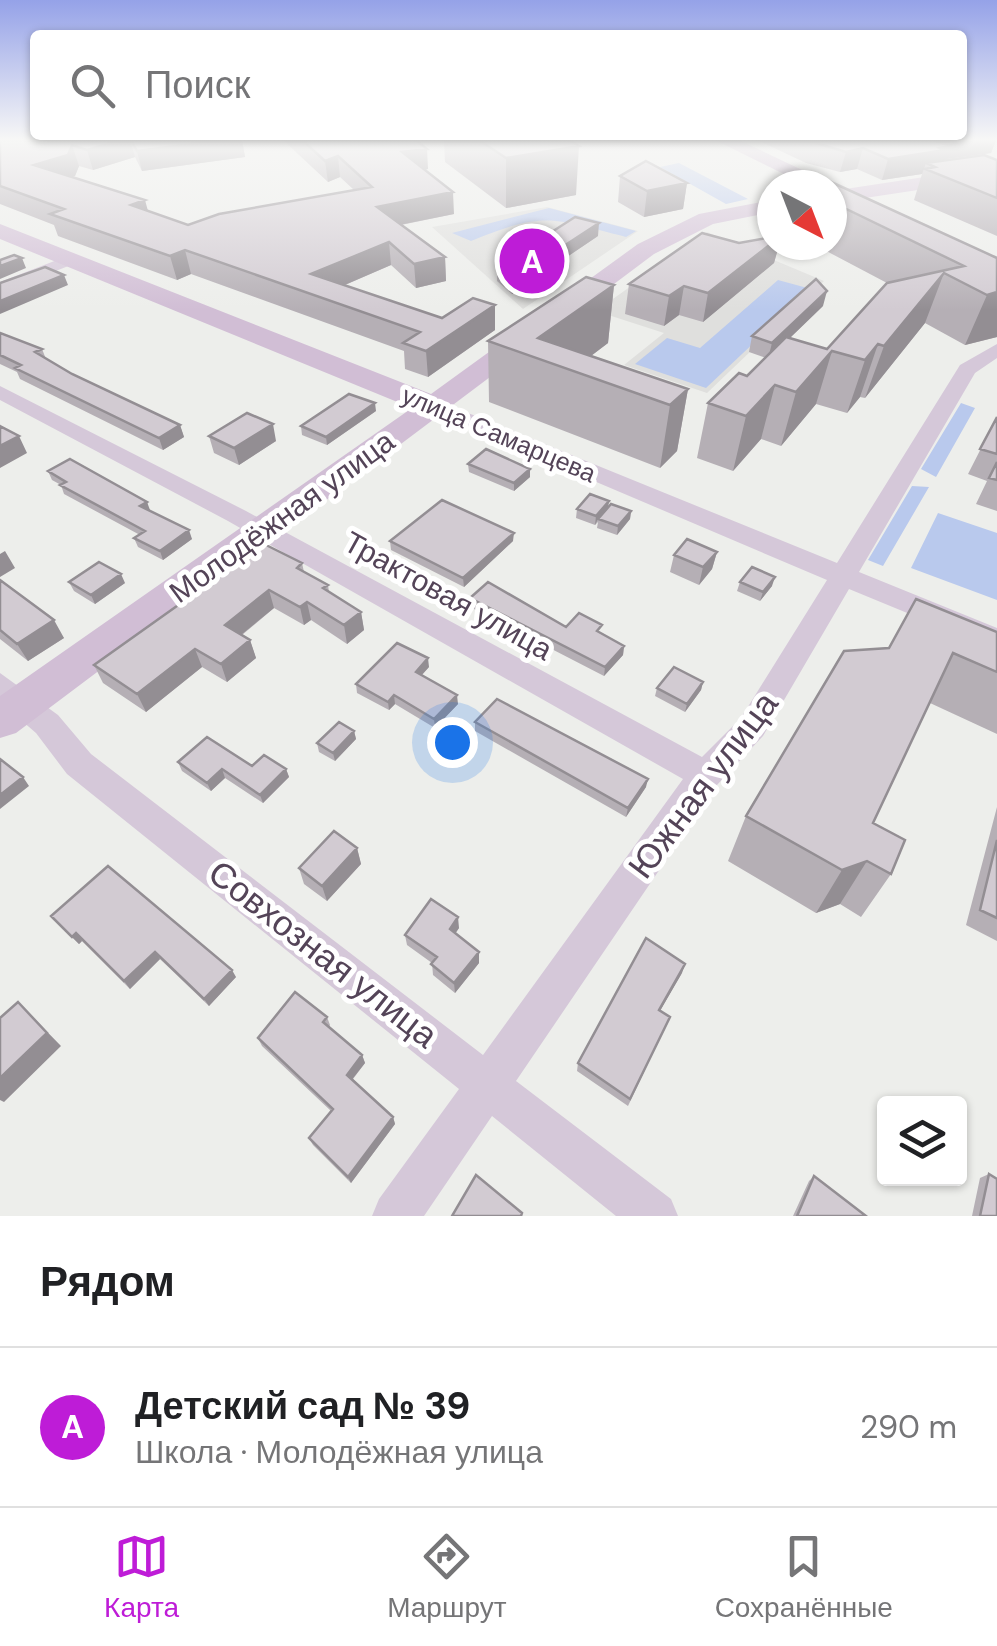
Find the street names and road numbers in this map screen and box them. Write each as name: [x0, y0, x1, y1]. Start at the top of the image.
street label: улица Самарцева: [397, 379, 601, 490]
street label: Молодёжная улица: [161, 421, 402, 612]
street label: Трактовая улица: [337, 522, 560, 669]
street label: Южная улица: [618, 682, 789, 888]
street label: Совхозная улица: [199, 850, 447, 1058]

